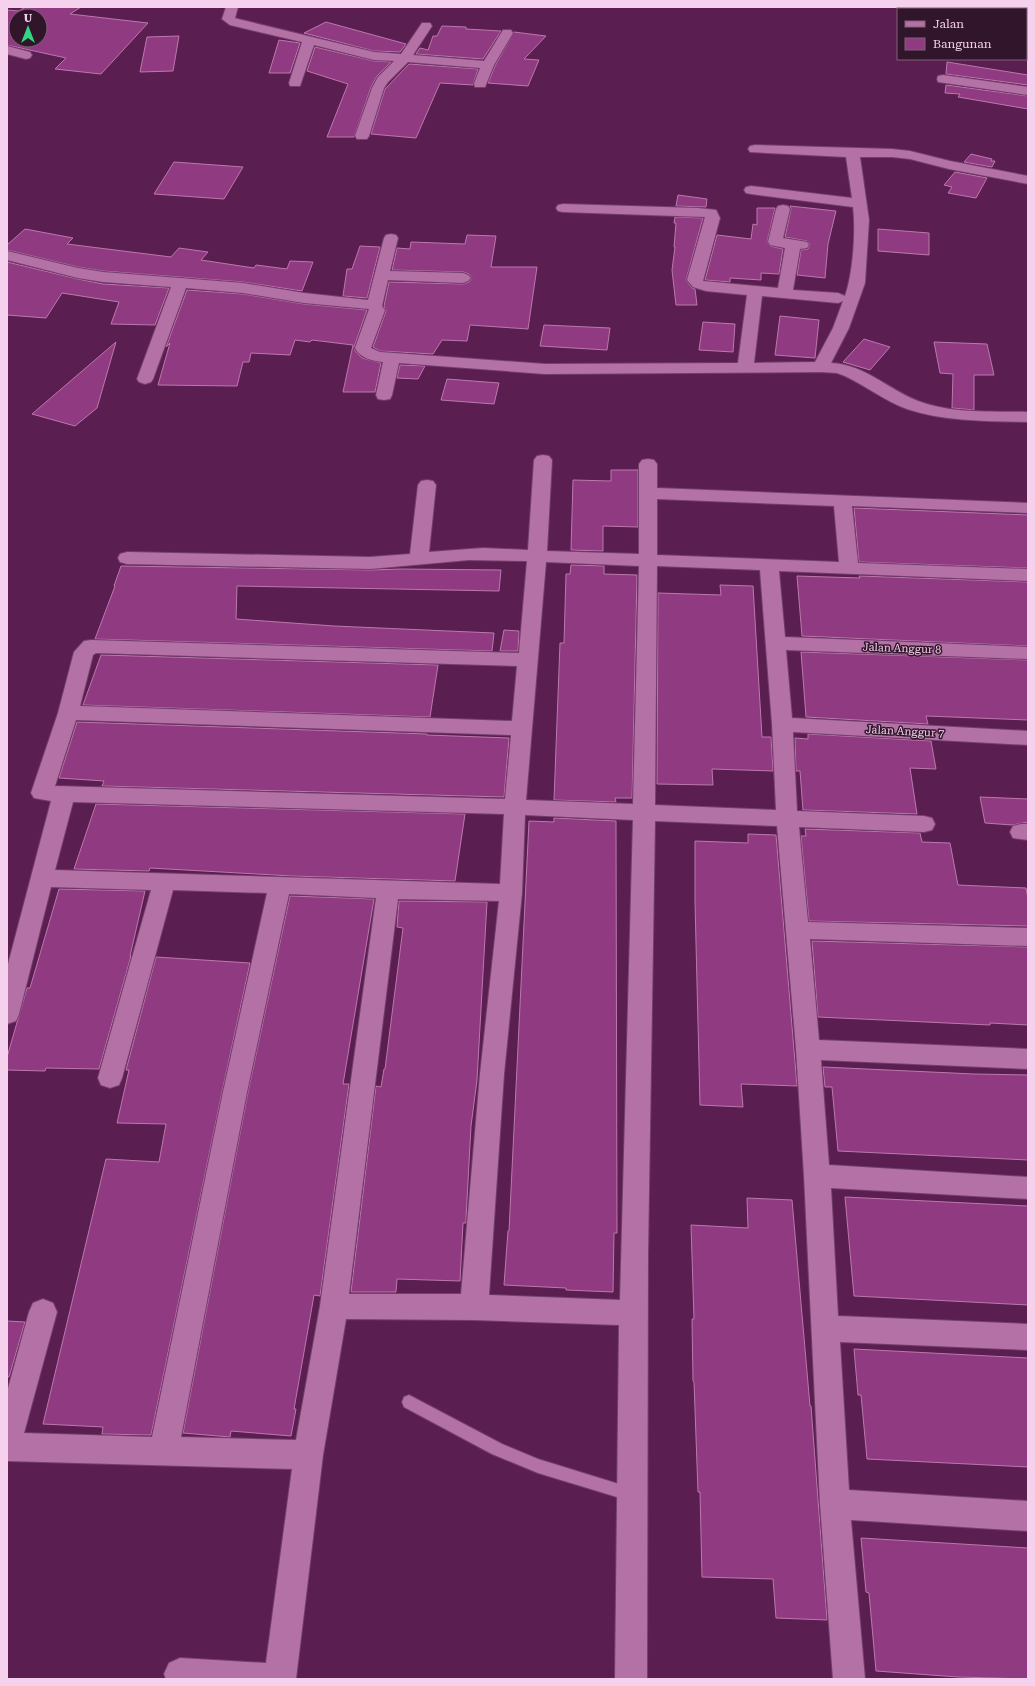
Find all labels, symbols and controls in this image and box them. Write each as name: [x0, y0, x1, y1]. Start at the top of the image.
north arrow: [8, 8, 48, 48]
legend: [897, 8, 1027, 60]
text: U: [24, 12, 33, 25]
text: Jalan: [933, 17, 964, 31]
text: Bangunan: [933, 37, 992, 51]
street label: Jalan Anggur 8: [862, 641, 942, 656]
street label: Jalan Anggur 7: [865, 723, 945, 740]

